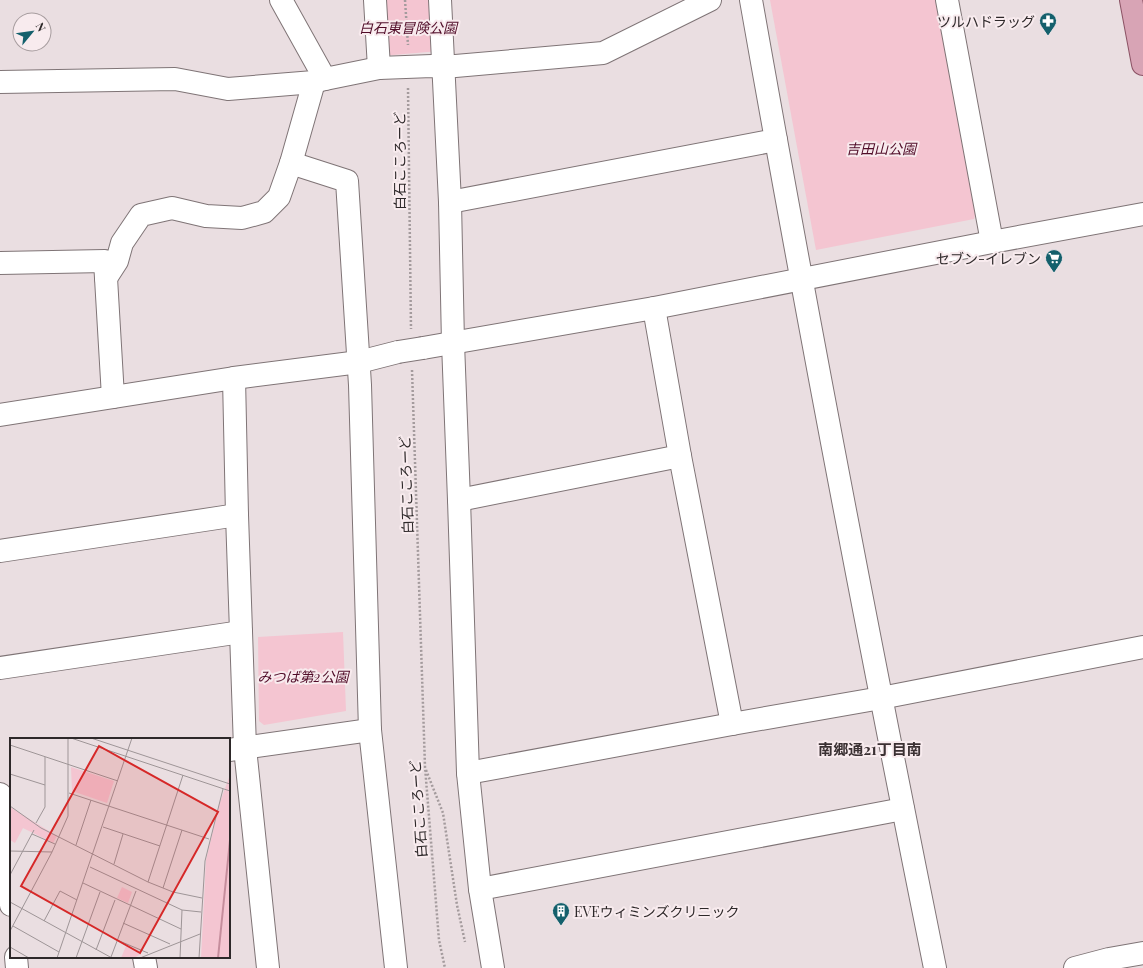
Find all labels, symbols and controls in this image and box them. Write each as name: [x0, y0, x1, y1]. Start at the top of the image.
pharmacy icon: ツルハドラッグ: [1038, 11, 1058, 36]
north arrow: [12, 12, 52, 52]
place label: ツルハドラッグ: [937, 12, 1035, 31]
park label: 白石東冒険公園: [359, 18, 459, 37]
text: N: [33, 20, 50, 34]
street label: 白石こころーど: [390, 112, 409, 210]
park label: 吉田山公園: [846, 139, 918, 158]
supermarket icon: セブン-イレブン: [1044, 248, 1064, 273]
place label: セブン-イレブン: [936, 249, 1041, 268]
street label: 白石こころーど: [395, 436, 417, 534]
park label: みつば第2公園: [257, 667, 351, 686]
inset map: [10, 738, 230, 958]
district label: 南郷通21丁目南: [818, 739, 922, 759]
street label: 白石こころーど: [405, 759, 431, 859]
building icon: EVEウィミンズクリニック: [551, 901, 571, 926]
place label: EVEウィミンズクリニック: [574, 902, 740, 921]

